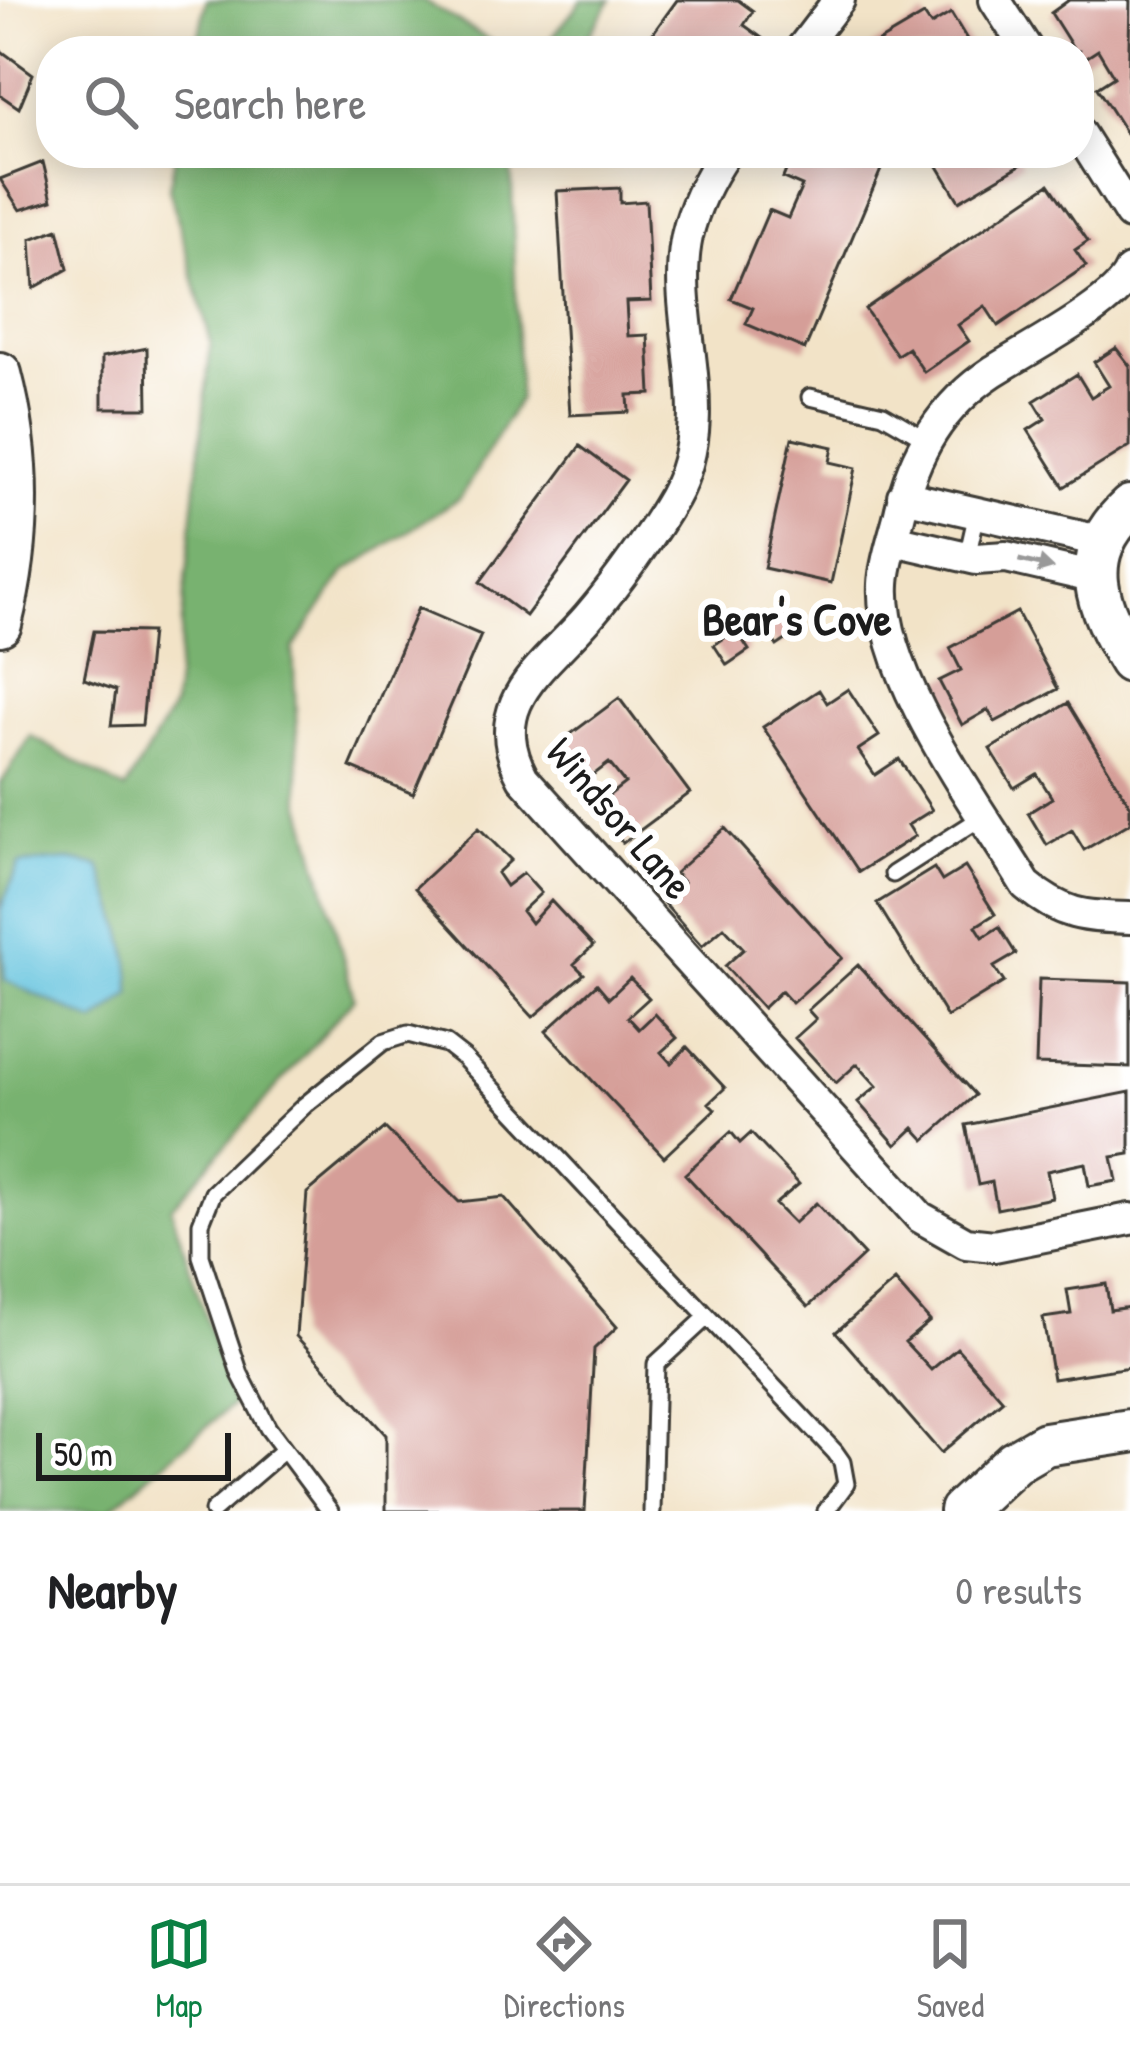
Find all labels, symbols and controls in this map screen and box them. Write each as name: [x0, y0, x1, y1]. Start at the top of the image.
search box: [36, 36, 1094, 168]
icon: search: [78, 69, 144, 135]
text: Search here: [174, 72, 366, 133]
one-way arrow: [1018, 555, 1056, 574]
district label: Bear's Cove: [702, 588, 892, 649]
street label: Windsor Lane: [534, 724, 707, 911]
scale bar: [36, 1427, 231, 1480]
text: 50 m: [54, 1432, 113, 1476]
text: Nearby: [48, 1555, 178, 1624]
text: 0 results: [956, 1563, 1082, 1616]
tab: Map: [146, 1911, 212, 2027]
tab: Directions: [504, 1911, 625, 2027]
tab: Saved: [917, 1911, 984, 2027]

